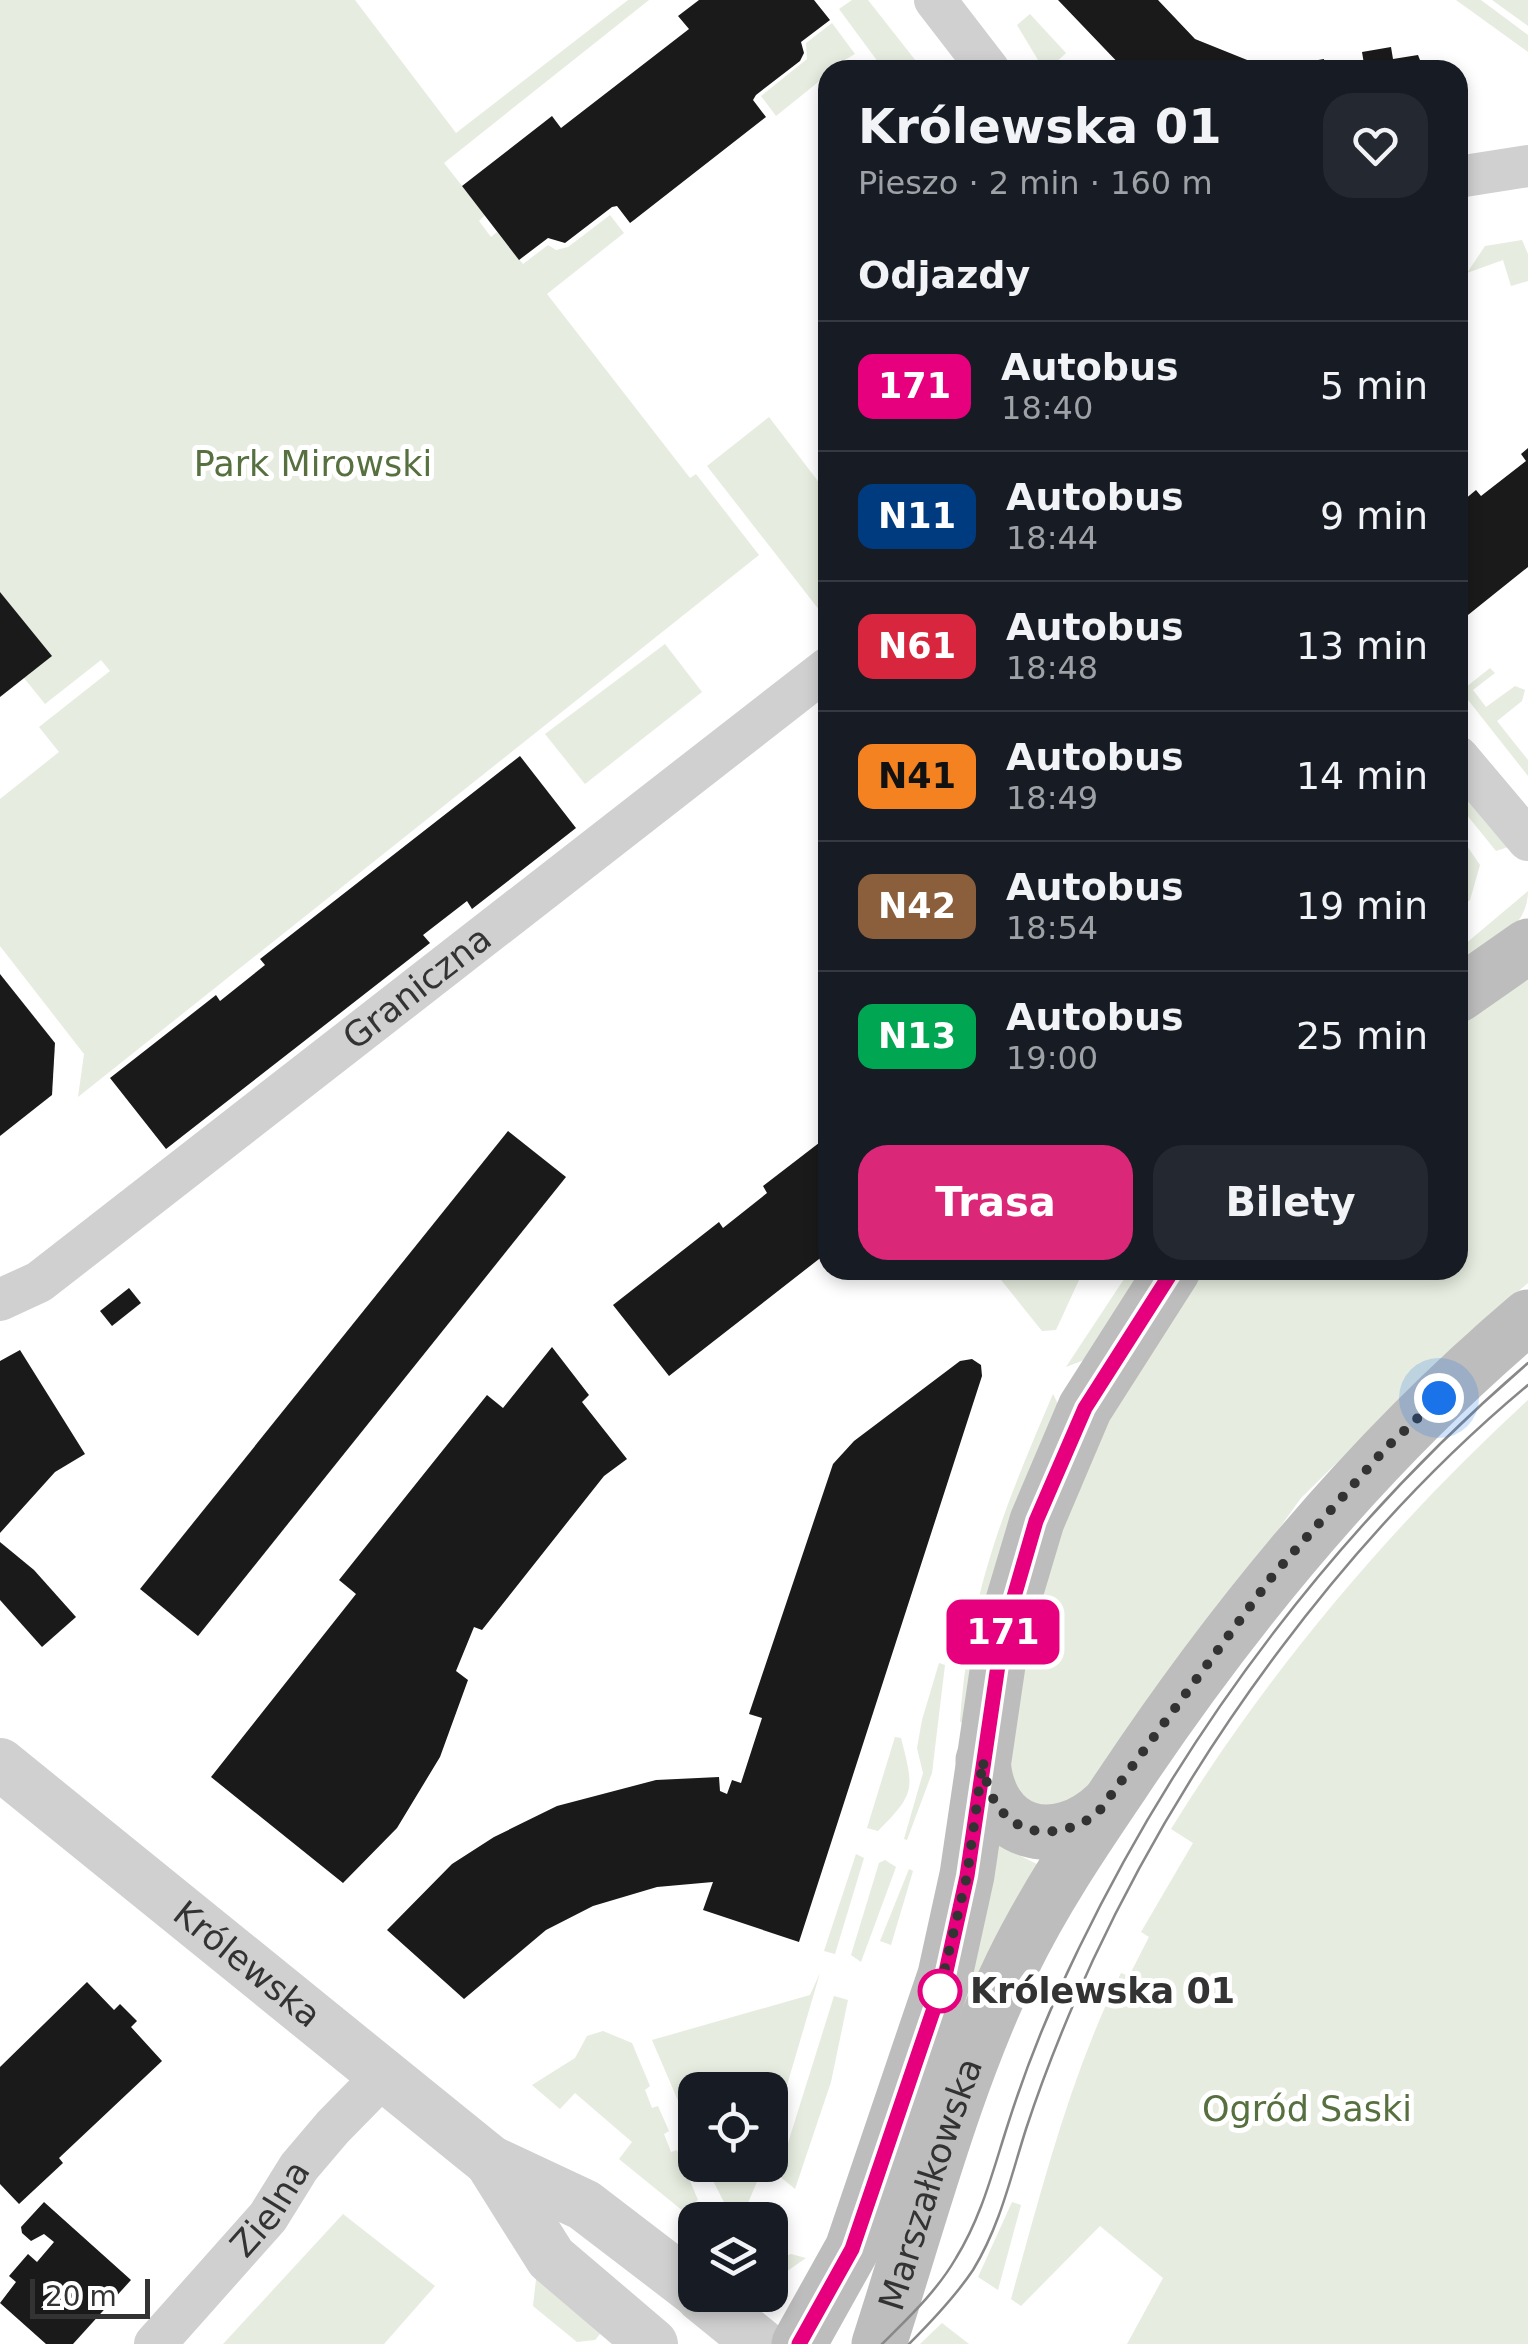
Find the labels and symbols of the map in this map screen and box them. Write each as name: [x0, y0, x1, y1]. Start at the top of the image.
park label: Park Mirowski: [194, 444, 432, 484]
street label: Graniczna: [335, 918, 499, 1058]
your location: [1414, 1373, 1464, 1423]
line badge: 171: [946, 1600, 1060, 1664]
street label: Królewska: [166, 1893, 329, 2036]
marker: Królewska 01: [919, 1970, 961, 2012]
place label: Królewska 01: [970, 1971, 1235, 2011]
street label: Marszałkowska: [871, 2052, 990, 2315]
park label: Ogród Saski: [1202, 2089, 1412, 2129]
street label: Zielna: [222, 2153, 318, 2265]
scale bar: [30, 2274, 150, 2318]

